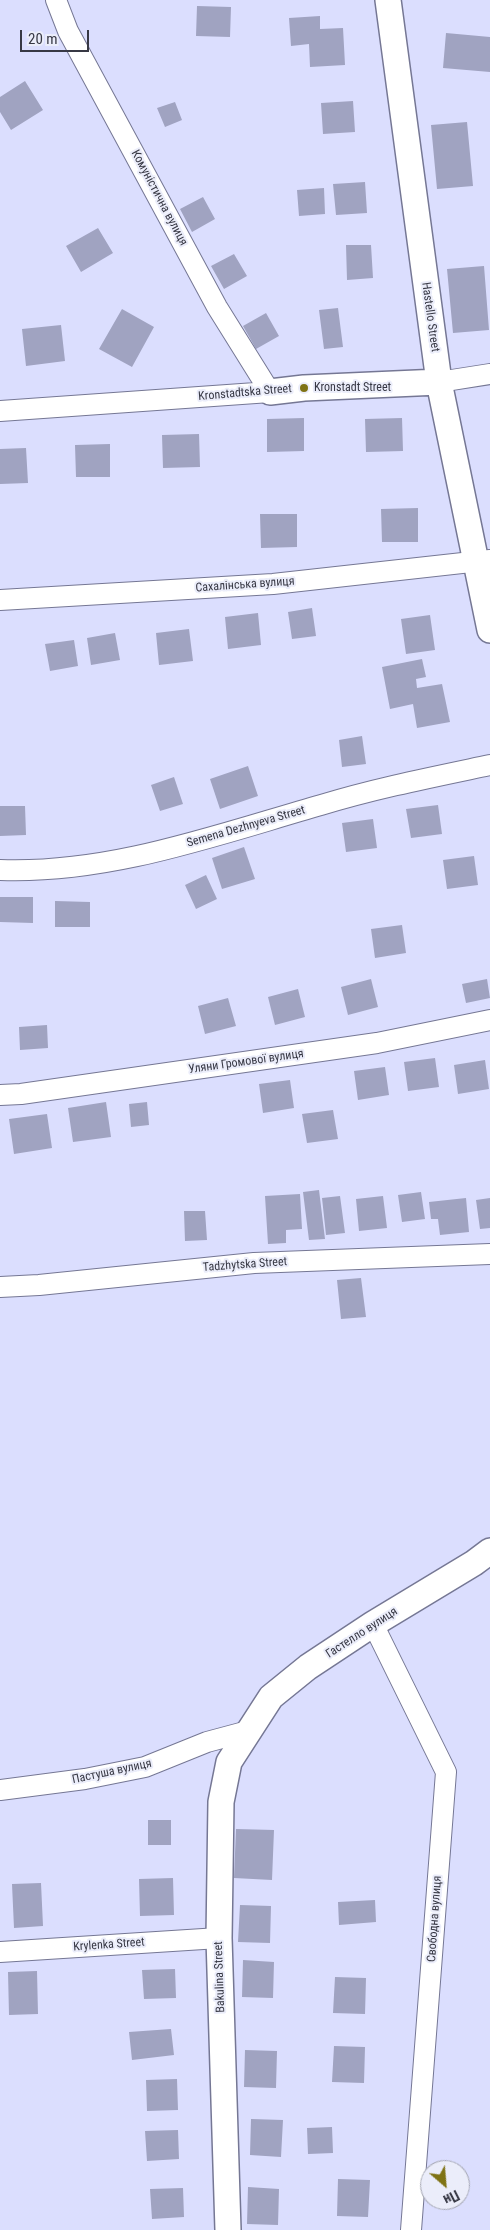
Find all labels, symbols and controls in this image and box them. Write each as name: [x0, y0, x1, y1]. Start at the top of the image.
scale bar: [22, 20, 91, 52]
text: 20 m: [28, 30, 58, 48]
street label: Комуністична вулиця: [128, 148, 190, 248]
street label: Hastello Street: [418, 281, 442, 353]
place label: Kronstadt Street: [314, 381, 391, 395]
street label: Kronstadtska Street: [198, 382, 292, 404]
marker: Kronstadt Street: [298, 382, 310, 394]
street label: Сахалінська вулиця: [195, 574, 295, 596]
street label: Semena Dezhnyeva Street: [185, 803, 307, 851]
street label: Уляни Громової вулиця: [187, 1047, 305, 1077]
street label: Tadzhytska Street: [202, 1255, 288, 1275]
street label: Гастелло вулиця: [324, 1605, 400, 1661]
street label: Пастуша вулиця: [71, 1757, 153, 1787]
street label: Свободна вулиця: [425, 1875, 445, 1963]
street label: Krylenka Street: [73, 1935, 145, 1955]
street label: Bakulina Street: [212, 1941, 228, 2013]
north arrow: [420, 2160, 470, 2210]
text: Пн: [441, 2187, 462, 2208]

